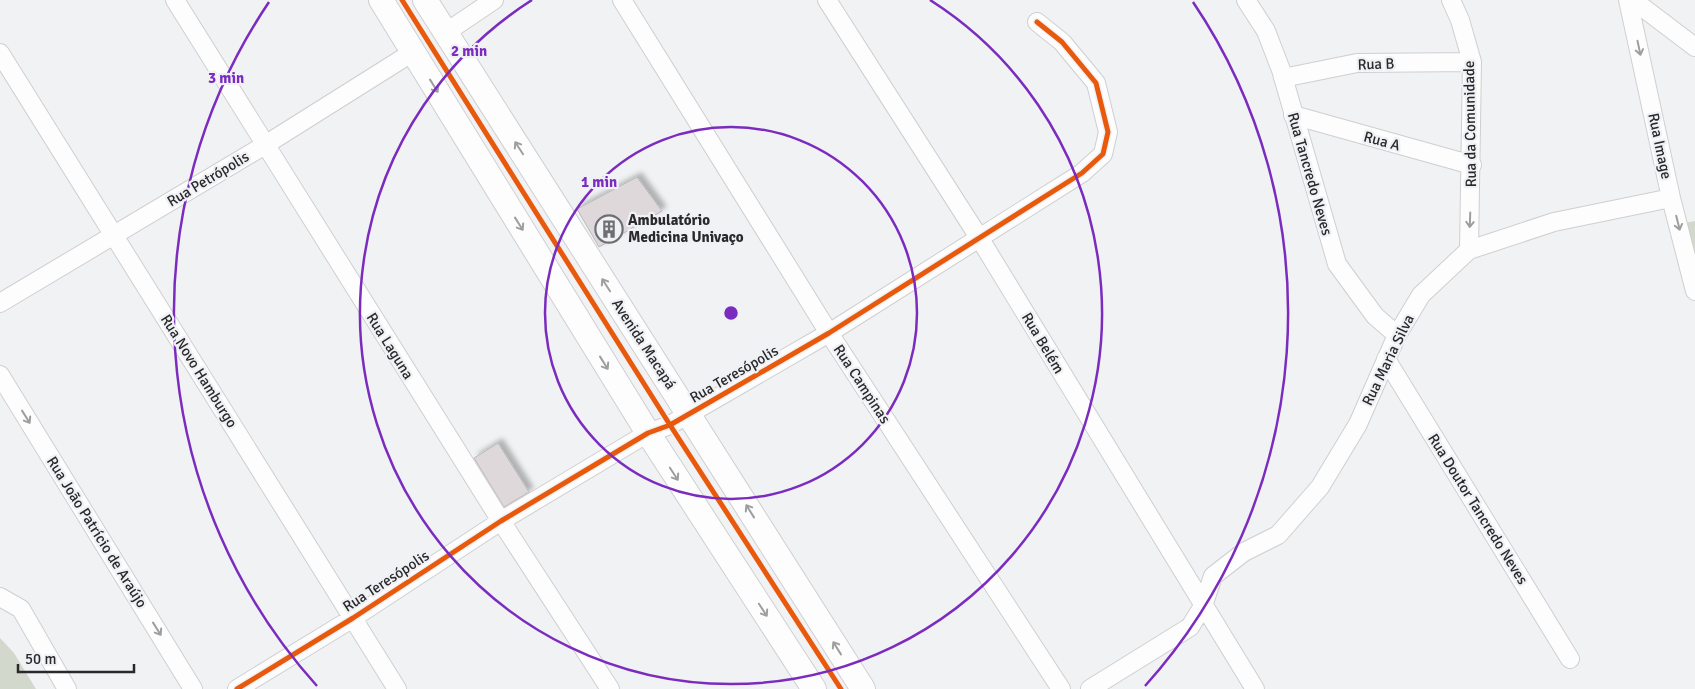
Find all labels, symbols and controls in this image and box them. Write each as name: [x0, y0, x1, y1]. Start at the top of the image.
one-way arrow: [1634, 39, 1644, 55]
text: 2 min: [451, 42, 487, 60]
street label: Rua B: [1357, 54, 1395, 74]
street label: Rua da Comunidade: [1460, 60, 1480, 188]
text: 3 min: [208, 69, 244, 87]
one-way arrow: [429, 79, 440, 93]
street label: Rua Tancredo Neves: [1284, 111, 1336, 238]
street label: Rua Image: [1644, 111, 1676, 181]
street label: Rua A: [1362, 128, 1402, 154]
one-way arrow: [513, 141, 523, 155]
street label: Rua Petrópolis: [164, 147, 253, 211]
text: 1 min: [581, 173, 617, 191]
place label: Ambulatório Medicina Univaço: [628, 211, 744, 246]
one-way arrow: [1466, 212, 1475, 228]
building icon: Ambulatório Medicina Univaço: [594, 214, 624, 244]
one-way arrow: [1673, 215, 1683, 231]
one-way arrow: [515, 217, 525, 231]
one-way arrow: [601, 278, 611, 292]
street label: Avenida Macapá: [608, 295, 680, 393]
centre of rings: [722, 304, 740, 322]
street label: Rua Laguna: [363, 309, 417, 383]
street label: Rua Belém: [1018, 309, 1068, 377]
street label: Rua Novo Hamburgo: [157, 311, 241, 431]
street label: Rua Maria Silva: [1358, 311, 1418, 409]
street label: Rua Teresópolis: [687, 341, 782, 407]
street label: Rua Campinas: [830, 341, 894, 427]
one-way arrow: [600, 355, 610, 369]
one-way arrow: [21, 409, 31, 423]
street label: Rua Doutor Tancredo Neves: [1424, 430, 1532, 588]
street label: Rua João Patrício de Araújo: [43, 453, 151, 611]
one-way arrow: [669, 467, 679, 481]
one-way arrow: [745, 504, 755, 518]
street label: Rua Teresópolis: [339, 546, 433, 616]
one-way arrow: [758, 603, 768, 617]
one-way arrow: [152, 622, 162, 636]
one-way arrow: [831, 641, 841, 655]
scale bar: [18, 642, 134, 674]
text: 50 m: [25, 650, 56, 668]

